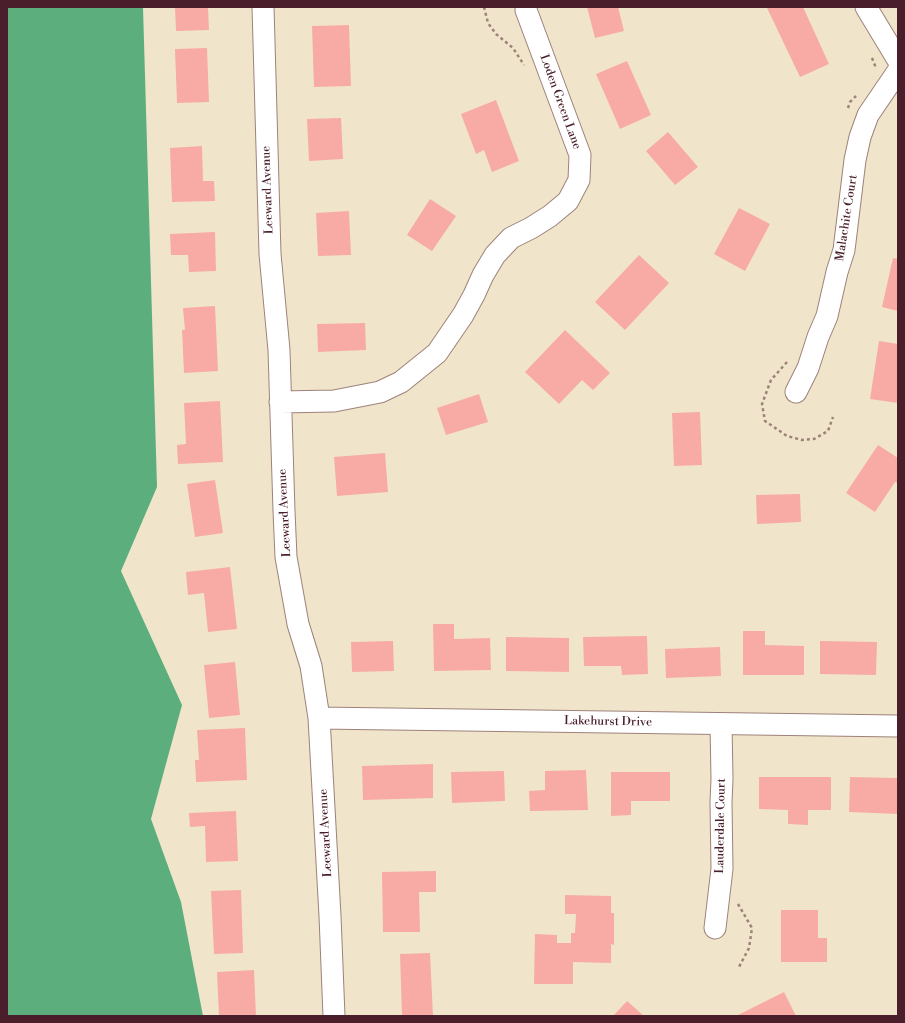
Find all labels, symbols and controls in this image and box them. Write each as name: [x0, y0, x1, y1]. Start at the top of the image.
street label: Loden Green Lane: [536, 53, 584, 151]
street label: Leeward Avenue: [259, 146, 277, 234]
street label: Malachite Court: [833, 174, 861, 262]
street label: Leeward Avenue: [275, 468, 295, 558]
street label: Lakehurst Drive: [564, 714, 652, 730]
street label: Lauderdale Court: [713, 778, 729, 874]
street label: Leeward Avenue: [316, 788, 336, 878]

